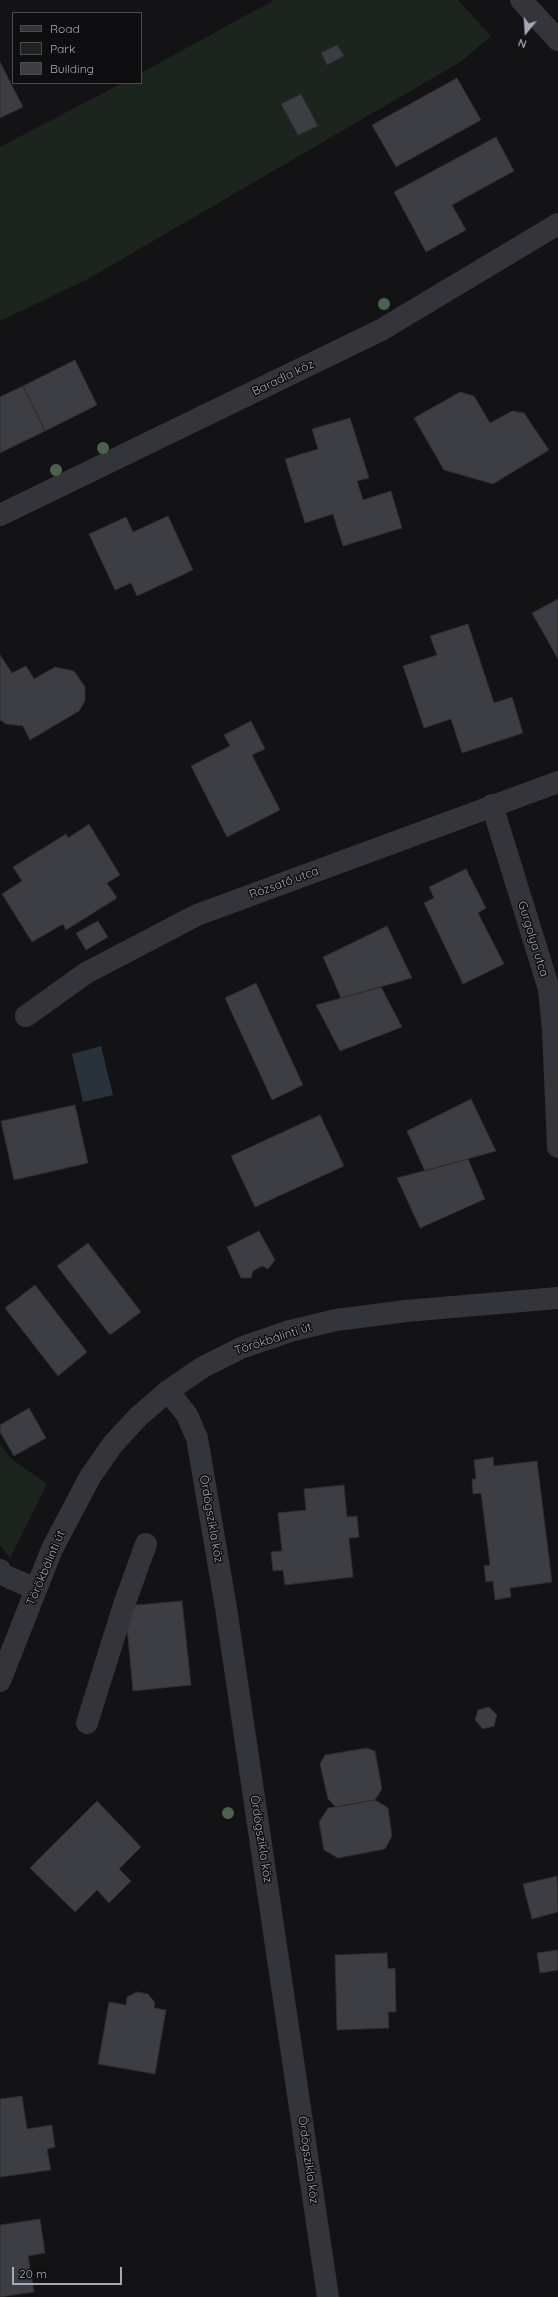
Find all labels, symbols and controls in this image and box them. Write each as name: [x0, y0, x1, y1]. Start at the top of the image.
legend: [12, 12, 142, 84]
north arrow: [506, 12, 546, 52]
text: Road: [50, 21, 80, 36]
text: N: [516, 36, 528, 51]
text: Park: [50, 41, 75, 56]
text: Building: [50, 61, 94, 76]
street label: Baradla köz: [250, 357, 316, 399]
street label: Rózsatő utca: [247, 864, 321, 902]
street label: Gurgolya utca: [515, 899, 551, 979]
street label: Törökbálinti út: [233, 1320, 313, 1358]
street label: Ördögszikla köz: [196, 1474, 226, 1564]
street label: Törökbálinti út: [24, 1528, 68, 1608]
street label: Ördögszikla köz: [247, 1794, 275, 1884]
street label: Ördögszikla köz: [295, 2115, 321, 2205]
scale bar: [14, 2259, 124, 2285]
text: 20 m: [19, 2266, 47, 2281]

